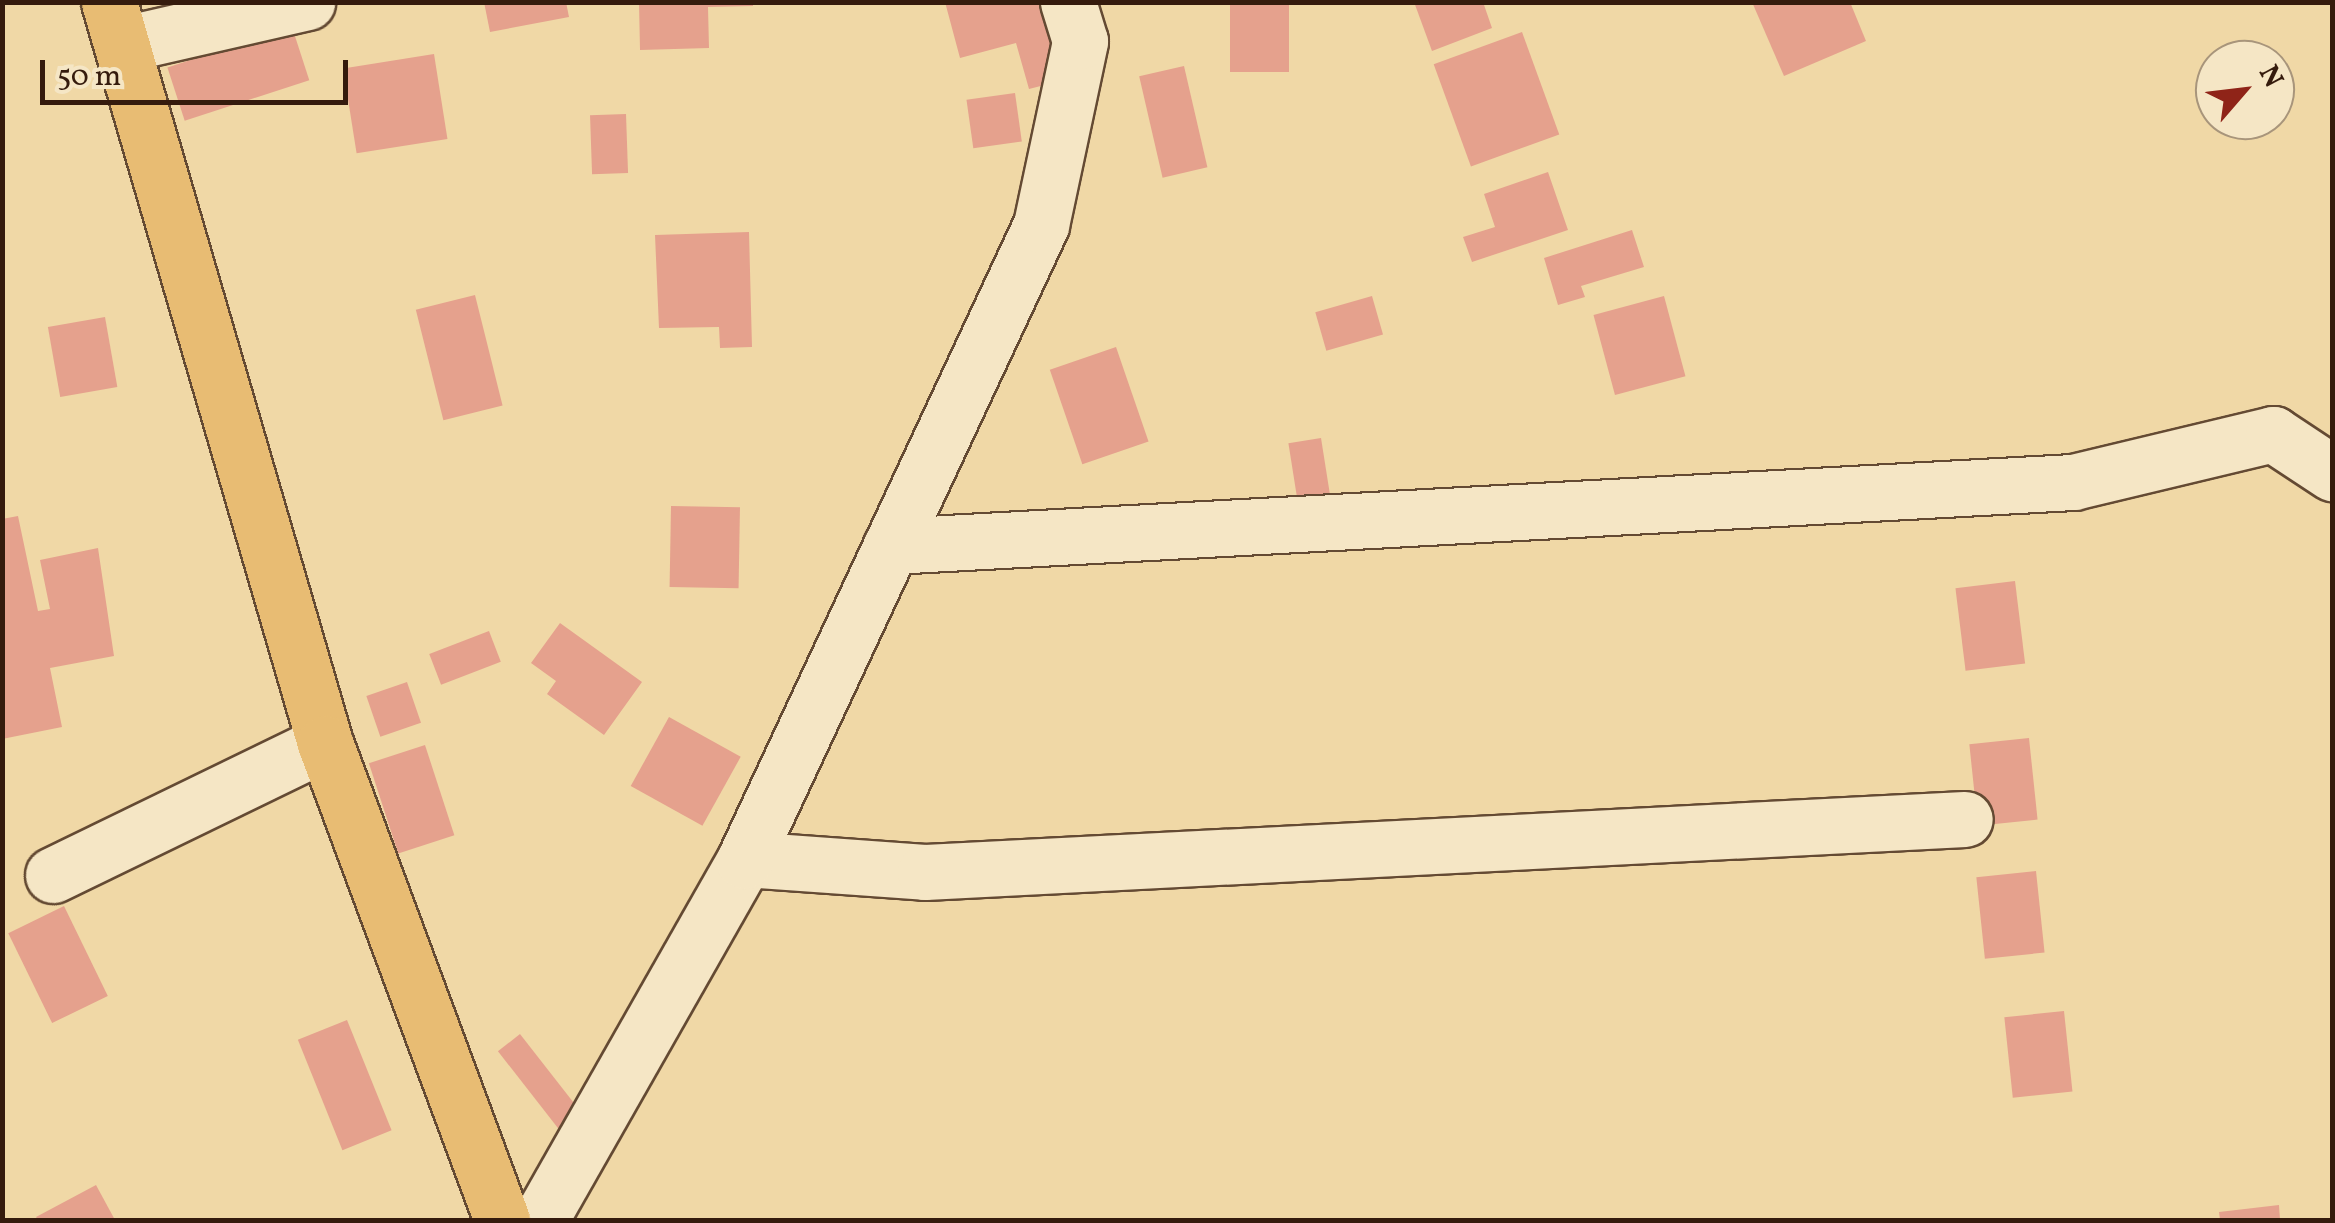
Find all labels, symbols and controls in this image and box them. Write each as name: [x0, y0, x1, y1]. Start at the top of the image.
scale bar: [45, 40, 352, 102]
north arrow: [2195, 40, 2295, 140]
text: 50 m: [57, 56, 121, 98]
text: N: [2248, 58, 2292, 95]

